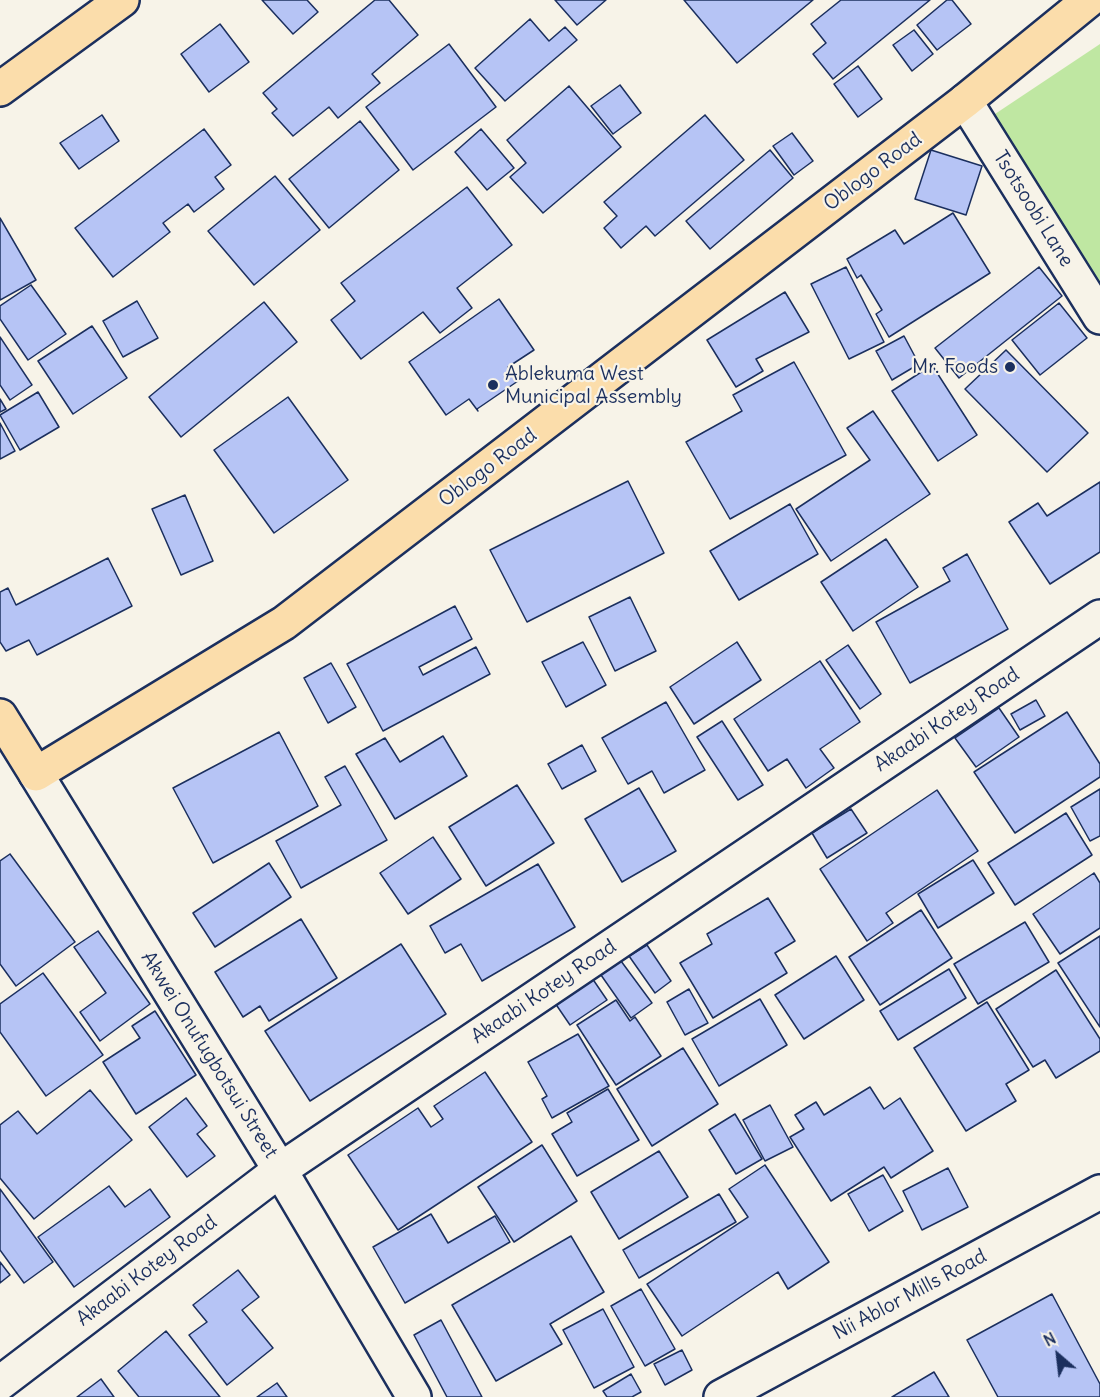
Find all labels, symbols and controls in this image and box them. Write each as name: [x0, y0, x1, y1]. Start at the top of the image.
street label: Oblogo Road: [819, 127, 927, 217]
street label: Tsotsoobi Lane: [988, 147, 1078, 271]
place label: Mr. Foods: [912, 355, 998, 379]
marker: Mr. Foods: [1003, 360, 1017, 374]
place label: Ablekuma West Municipal Assembly: [505, 362, 682, 409]
marker: Ablekuma West Municipal Assembly: [486, 378, 500, 392]
street label: Oblogo Road: [434, 423, 542, 513]
street label: Akaabi Kotey Road: [870, 663, 1024, 777]
street label: Akaabi Kotey Road: [467, 935, 621, 1049]
street label: Akwei Onufugbotsui Street: [135, 947, 283, 1163]
street label: Akaabi Kotey Road: [72, 1210, 222, 1332]
street label: Nii Ablor Mills Road: [829, 1244, 991, 1346]
north arrow: [1028, 1325, 1088, 1385]
text: N: [1040, 1328, 1059, 1351]

